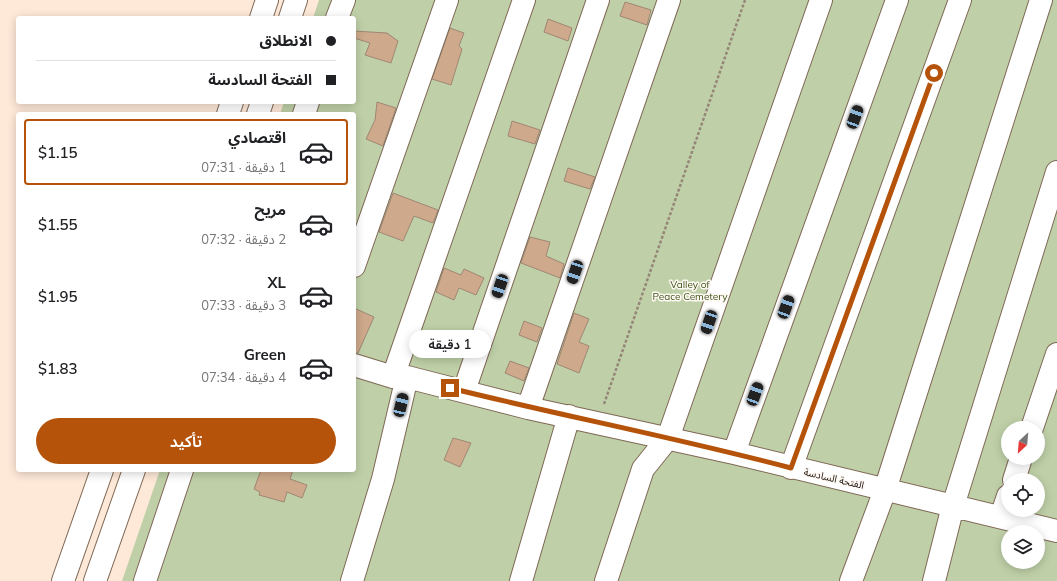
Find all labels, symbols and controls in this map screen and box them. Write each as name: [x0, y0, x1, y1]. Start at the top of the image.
text: الانطلاق: [260, 31, 312, 50]
route start: [925, 64, 943, 82]
text: الفتحة السادسة: [208, 70, 312, 89]
car: [845, 104, 865, 130]
text: اقتصادي: [228, 128, 286, 147]
icon: car: [298, 134, 334, 170]
text: $1.15: [38, 143, 78, 162]
text: 1 دقيقة · 07:31: [201, 159, 286, 175]
text: مريح: [254, 200, 286, 219]
icon: car: [298, 206, 334, 242]
text: $1.55: [38, 215, 78, 234]
text: 2 دقيقة · 07:32: [201, 231, 286, 247]
car: [565, 259, 585, 285]
text: XL: [268, 273, 286, 292]
car: [490, 273, 510, 299]
icon: car: [298, 278, 334, 314]
park label: Valley of Peace Cemetery: [653, 278, 728, 303]
text: $1.95: [38, 287, 78, 306]
car: [776, 294, 796, 320]
text: 3 دقيقة · 07:33: [201, 297, 286, 313]
car: [699, 309, 719, 335]
callout: 1 دقيقة: [409, 330, 491, 358]
text: 1 دقيقة: [429, 336, 471, 352]
text: Green: [244, 345, 286, 364]
icon: car: [298, 350, 334, 386]
text: $1.83: [38, 359, 78, 378]
text: 4 دقيقة · 07:34: [201, 369, 286, 385]
route end: [441, 379, 459, 397]
car: [745, 381, 765, 407]
car: [392, 392, 410, 418]
button: تأكيد: [36, 418, 336, 464]
north arrow: [1001, 421, 1045, 465]
map controls: [1001, 421, 1045, 569]
street label: الفتحة السادسة: [803, 465, 865, 492]
button: locate: [1001, 473, 1045, 517]
button: layers: [1001, 525, 1045, 569]

